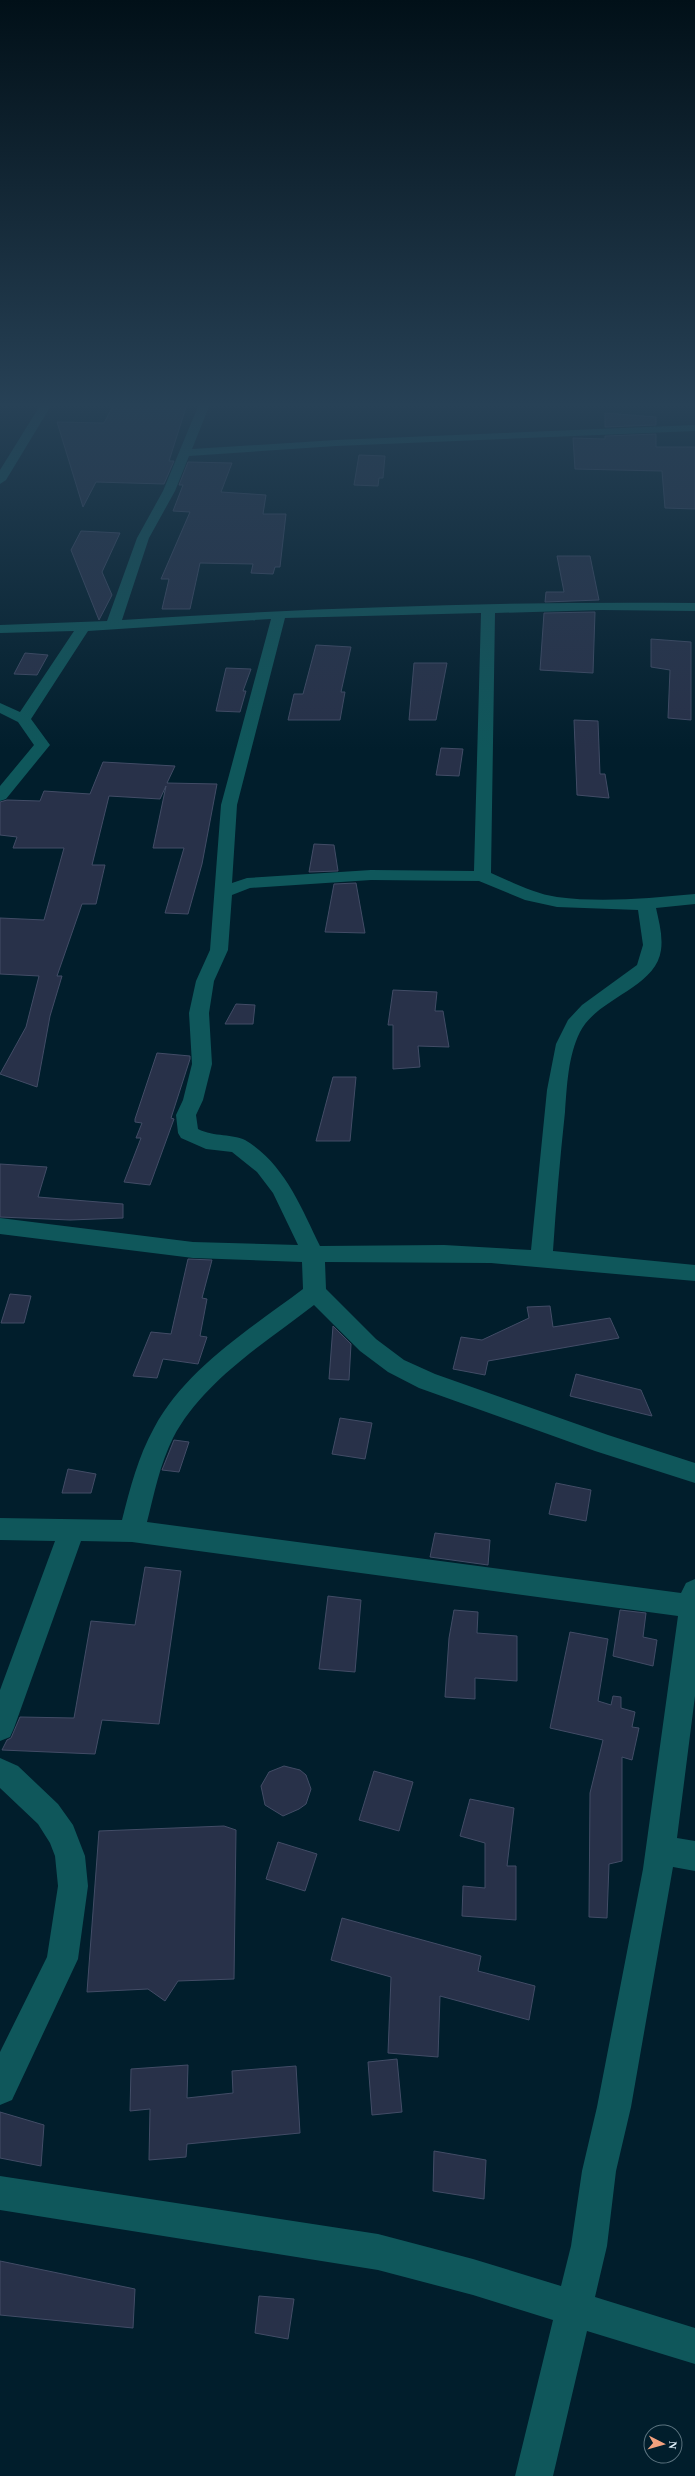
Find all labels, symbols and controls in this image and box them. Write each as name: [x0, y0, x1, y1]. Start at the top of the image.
north arrow: [643, 2424, 683, 2464]
text: N: [667, 2440, 679, 2450]

